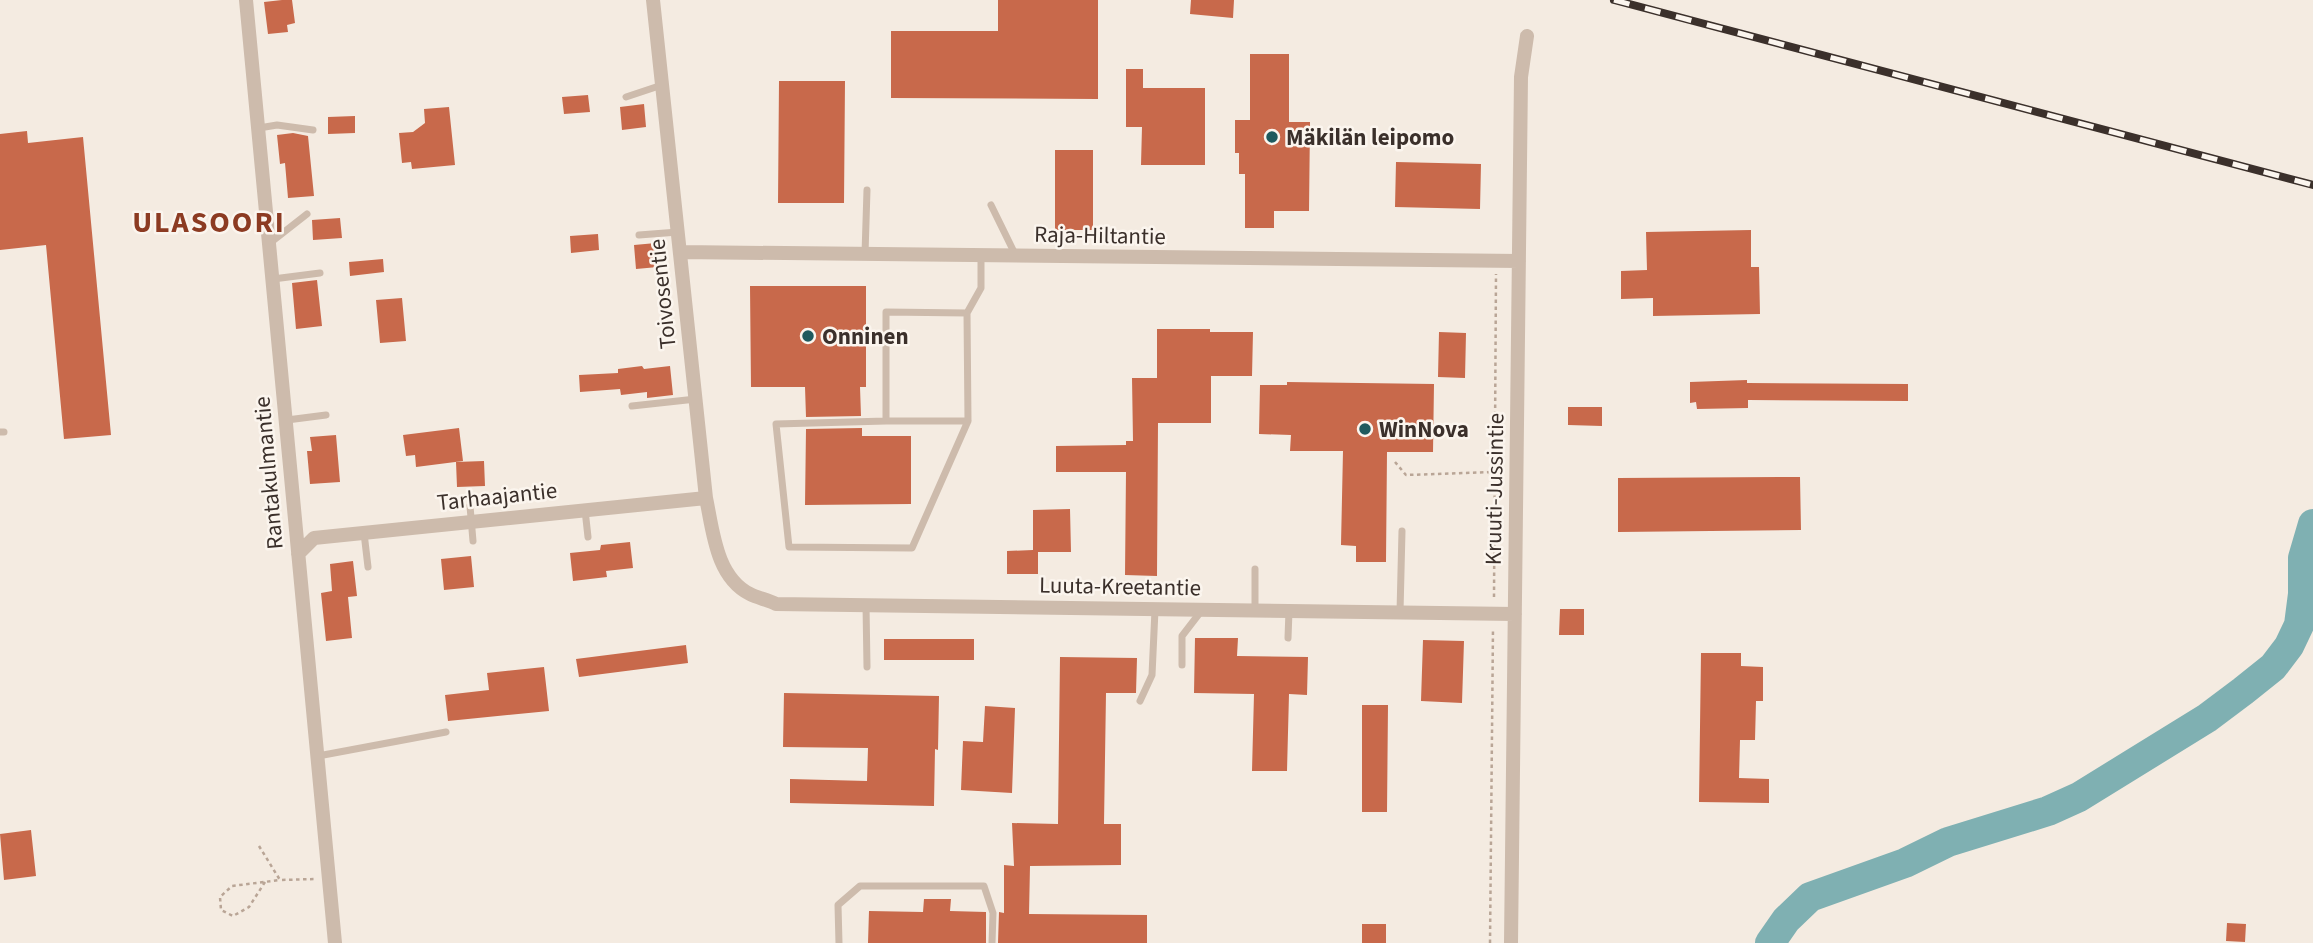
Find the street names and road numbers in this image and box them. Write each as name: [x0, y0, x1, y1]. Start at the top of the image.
street label: Raja-Hiltantie: [1034, 218, 1166, 253]
street label: Toivosentie: [640, 237, 685, 351]
street label: Rantakulmantie: [245, 395, 292, 551]
street label: Kruuti-Jussintie: [1477, 413, 1512, 565]
street label: Tarhaajantie: [435, 474, 559, 519]
street label: Luuta-Kreetantie: [1039, 569, 1201, 604]

